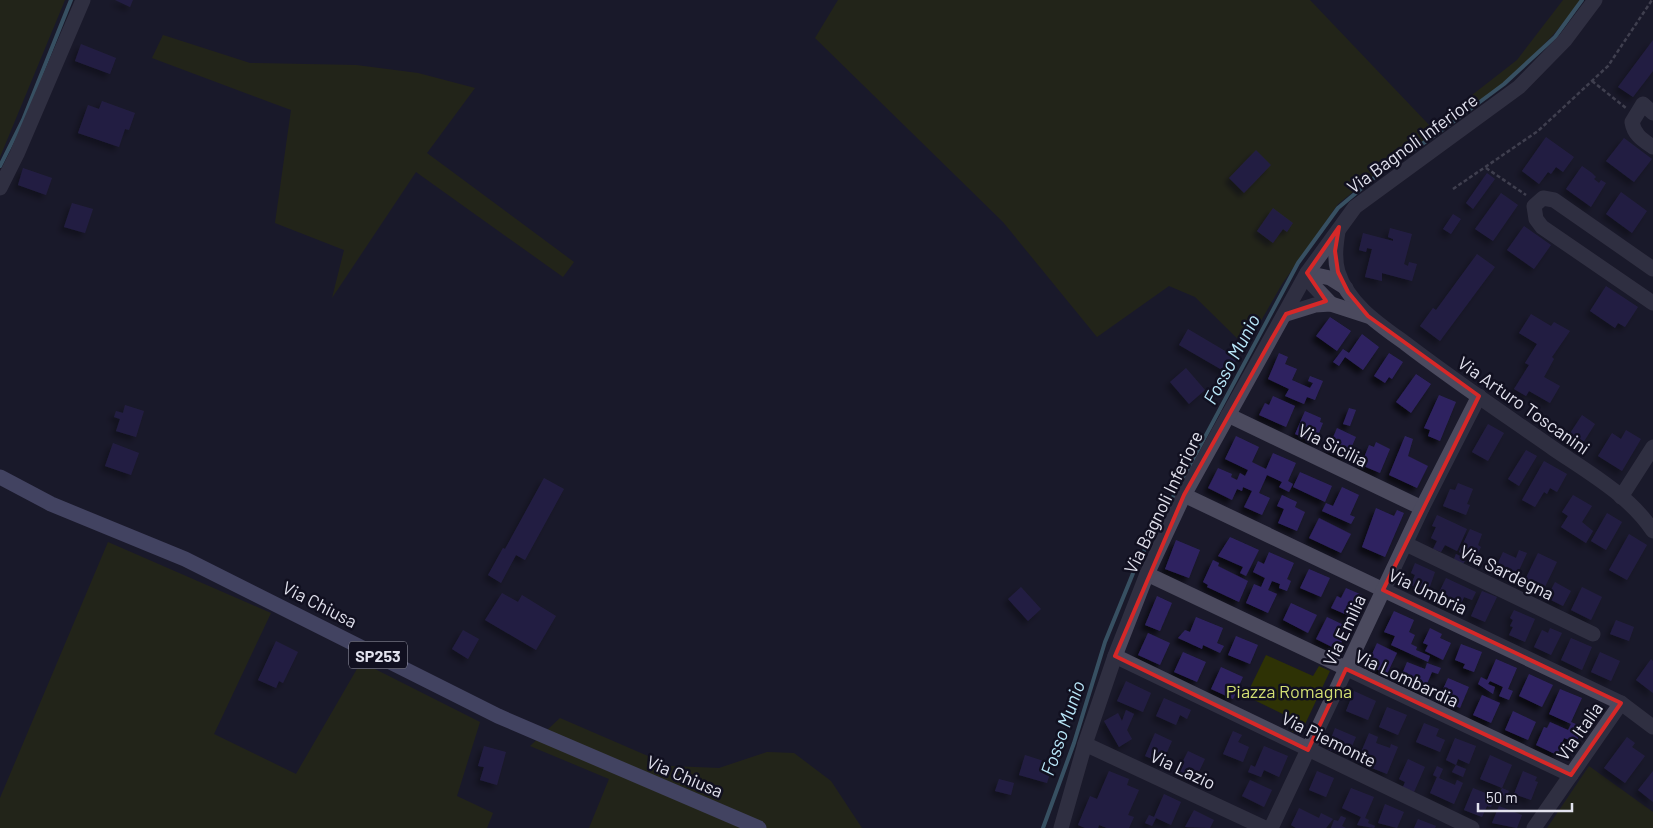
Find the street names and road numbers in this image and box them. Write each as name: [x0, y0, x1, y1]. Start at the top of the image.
street label: Via Bagnoli Inferiore: [1342, 88, 1482, 198]
street label: Via Arturo Toscanini: [1454, 351, 1594, 459]
street label: Via Sicilia: [1294, 419, 1372, 471]
street label: Via Bagnoli Inferiore: [1119, 427, 1207, 577]
street label: Via Sardegna: [1456, 540, 1558, 604]
street label: Via Umbria: [1385, 563, 1471, 619]
street label: Via Chiusa: [279, 576, 361, 632]
street label: Via Emilia: [1318, 591, 1370, 669]
road number: SP253: [349, 642, 407, 668]
street label: Via Lombardia: [1352, 644, 1462, 712]
street label: Via Italia: [1551, 698, 1607, 764]
street label: Via Piemonte: [1278, 707, 1380, 771]
street label: Via Lazio: [1147, 744, 1219, 794]
street label: Via Chiusa: [644, 750, 726, 802]

